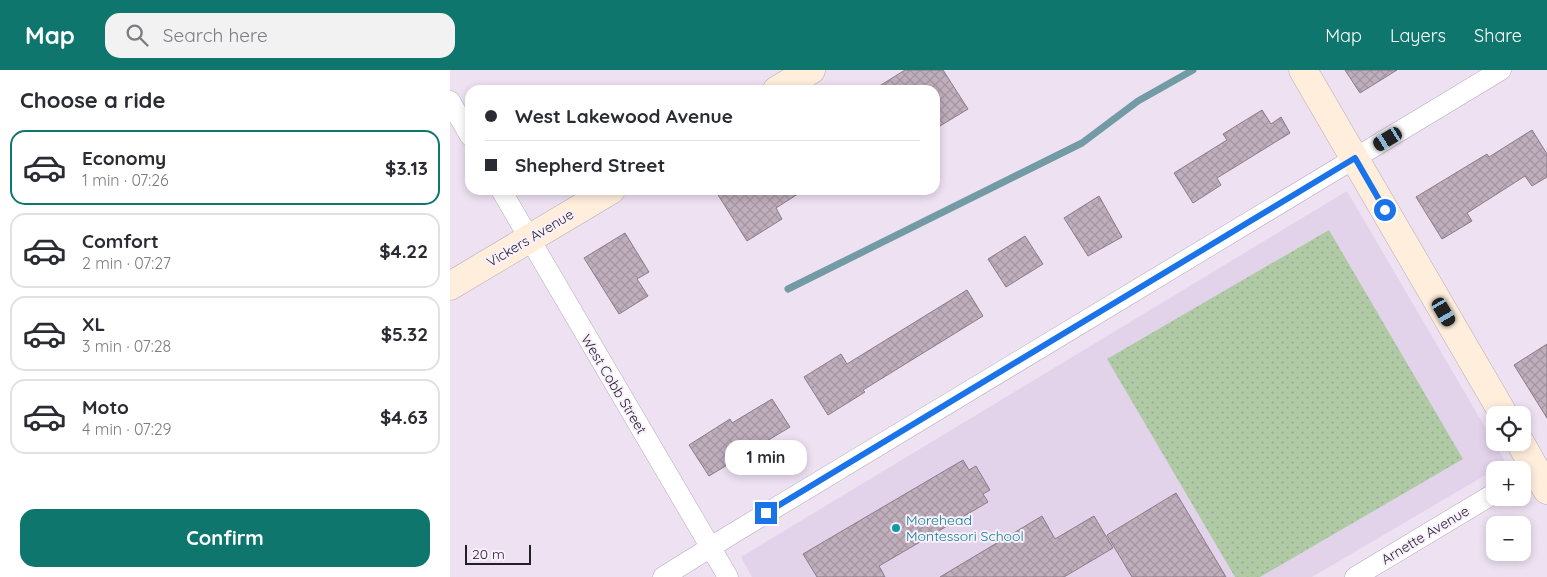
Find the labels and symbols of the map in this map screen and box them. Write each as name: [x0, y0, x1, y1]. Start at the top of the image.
car: [1371, 125, 1404, 153]
route start: [1374, 199, 1396, 221]
street label: Vickers Avenue: [483, 205, 577, 271]
car: [1430, 295, 1457, 329]
street label: West Cobb Street: [577, 331, 651, 437]
callout: 1 min: [725, 440, 807, 476]
route end: [755, 502, 777, 524]
street label: Arnette Avenue: [1378, 502, 1472, 568]
place label: Morehead Montessori School: [906, 511, 1024, 545]
marker: Morehead Montessori School: [890, 522, 902, 534]
scale bar: [465, 542, 531, 565]

